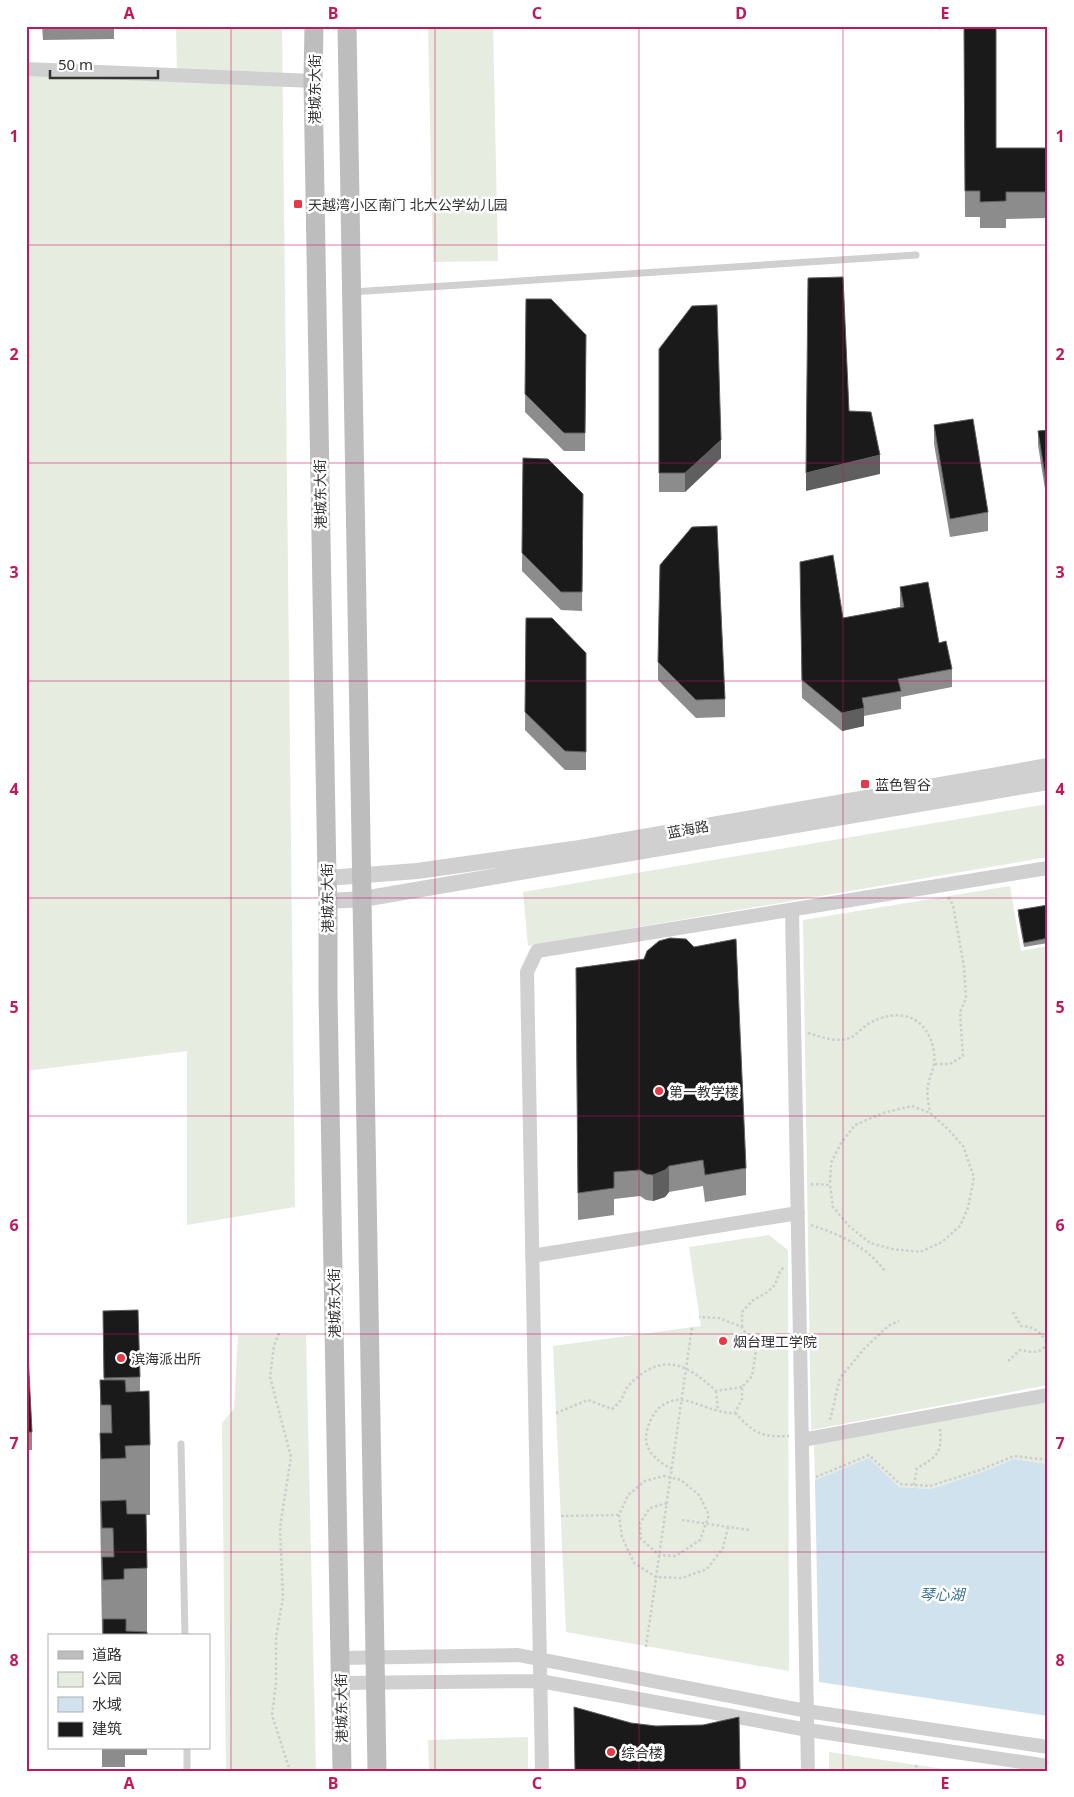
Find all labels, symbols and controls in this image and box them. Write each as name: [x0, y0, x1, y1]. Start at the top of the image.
text: A: [123, 2, 135, 24]
text: B: [328, 2, 338, 24]
text: C: [532, 2, 542, 24]
text: D: [735, 2, 747, 24]
text: E: [941, 2, 950, 24]
scale bar: [50, 48, 158, 80]
text: 50 m: [58, 54, 93, 74]
street label: 港城东大街: [305, 54, 324, 124]
text: 1: [9, 125, 19, 147]
text: 1: [1055, 125, 1065, 147]
place label: 天越湾小区南门 北大公学幼儿园: [308, 195, 508, 214]
marker: 天越湾小区南门 北大公学幼儿园: [292, 198, 304, 210]
text: 2: [9, 343, 19, 365]
text: 2: [1055, 343, 1065, 365]
street label: 港城东大街: [310, 459, 330, 529]
text: 3: [9, 561, 19, 583]
text: 3: [1055, 561, 1065, 583]
place label: 蓝色智谷: [875, 775, 931, 794]
text: 4: [9, 778, 19, 800]
marker: 蓝色智谷: [859, 778, 871, 790]
text: 4: [1055, 778, 1065, 800]
street label: 蓝海路: [666, 816, 710, 842]
street label: 港城东大街: [317, 863, 337, 933]
text: 5: [9, 996, 19, 1018]
text: 5: [1055, 996, 1065, 1018]
place label: 第一教学楼: [669, 1082, 739, 1101]
marker: 第一教学楼: [653, 1085, 665, 1097]
text: 6: [9, 1214, 19, 1236]
text: 6: [1055, 1214, 1065, 1236]
street label: 港城东大街: [324, 1268, 344, 1338]
place label: 烟台理工学院: [733, 1332, 817, 1351]
marker: 烟台理工学院: [717, 1335, 729, 1347]
place label: 滨海派出所: [131, 1349, 201, 1368]
marker: 滨海派出所: [115, 1352, 127, 1364]
text: 7: [9, 1432, 19, 1454]
text: 7: [1055, 1432, 1065, 1454]
water label: 琴心湖: [919, 1584, 966, 1604]
legend: [48, 1634, 210, 1750]
text: 道路: [92, 1644, 122, 1664]
text: 8: [9, 1649, 19, 1671]
text: 8: [1055, 1649, 1065, 1671]
text: 公园: [92, 1668, 122, 1688]
street label: 港城东大街: [331, 1673, 351, 1743]
text: 水域: [92, 1694, 122, 1714]
text: 建筑: [92, 1718, 122, 1738]
place label: 综合楼: [621, 1743, 663, 1762]
marker: 综合楼: [605, 1746, 617, 1758]
text: A: [123, 1772, 135, 1794]
text: B: [328, 1772, 338, 1794]
text: C: [532, 1772, 542, 1794]
text: D: [735, 1772, 747, 1794]
text: E: [941, 1772, 950, 1794]

